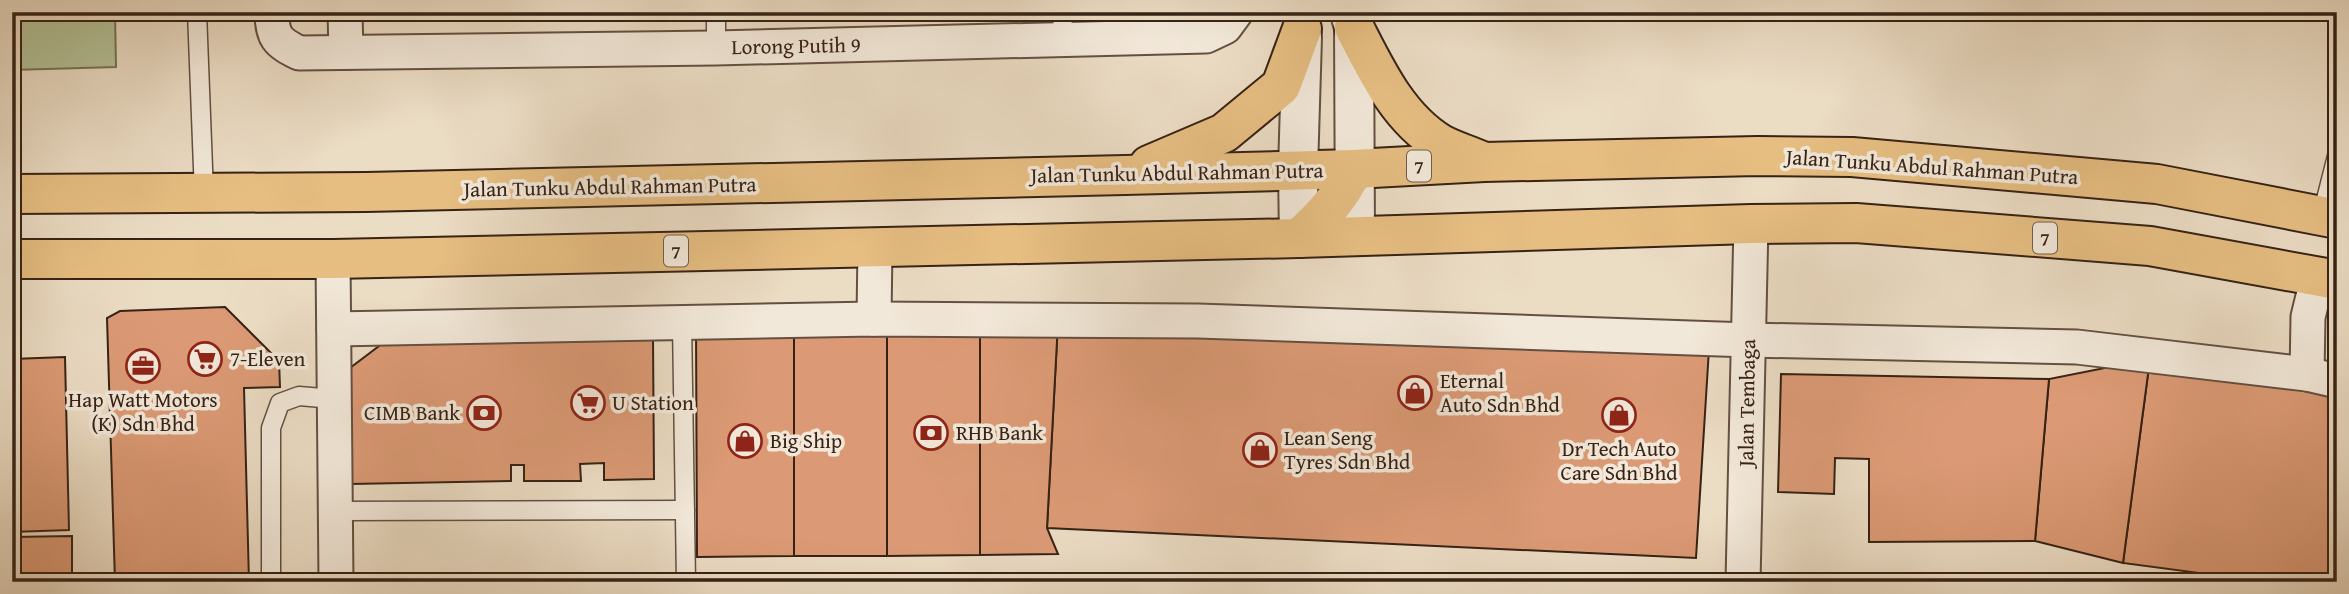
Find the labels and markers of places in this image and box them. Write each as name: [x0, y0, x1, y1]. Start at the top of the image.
supermarket icon: 7-Eleven: [186, 340, 224, 378]
place label: 7-Eleven: [230, 343, 306, 374]
office icon: Hap Watt Motors (K) Sdn Bhd: [124, 347, 162, 385]
place label: Eternal Auto Sdn Bhd: [1440, 365, 1560, 420]
shop icon: Eternal Auto Sdn Bhd: [1396, 374, 1434, 412]
place label: Hap Watt Motors (K) Sdn Bhd: [68, 384, 218, 439]
supermarket icon: U Station: [569, 384, 607, 422]
place label: U Station: [612, 387, 694, 418]
bank icon: CIMB Bank: [465, 394, 503, 432]
shop icon: Dr Tech Auto Care Sdn Bhd: [1600, 396, 1638, 434]
place label: CIMB Bank: [364, 397, 460, 428]
bank icon: RHB Bank: [912, 414, 950, 452]
place label: RHB Bank: [956, 417, 1043, 448]
shop icon: Big Ship: [726, 422, 764, 460]
place label: Lean Seng Tyres Sdn Bhd: [1284, 422, 1411, 477]
place label: Big Ship: [770, 425, 842, 456]
shop icon: Lean Seng Tyres Sdn Bhd: [1241, 431, 1279, 469]
place label: Dr Tech Auto Care Sdn Bhd: [1561, 433, 1678, 488]

